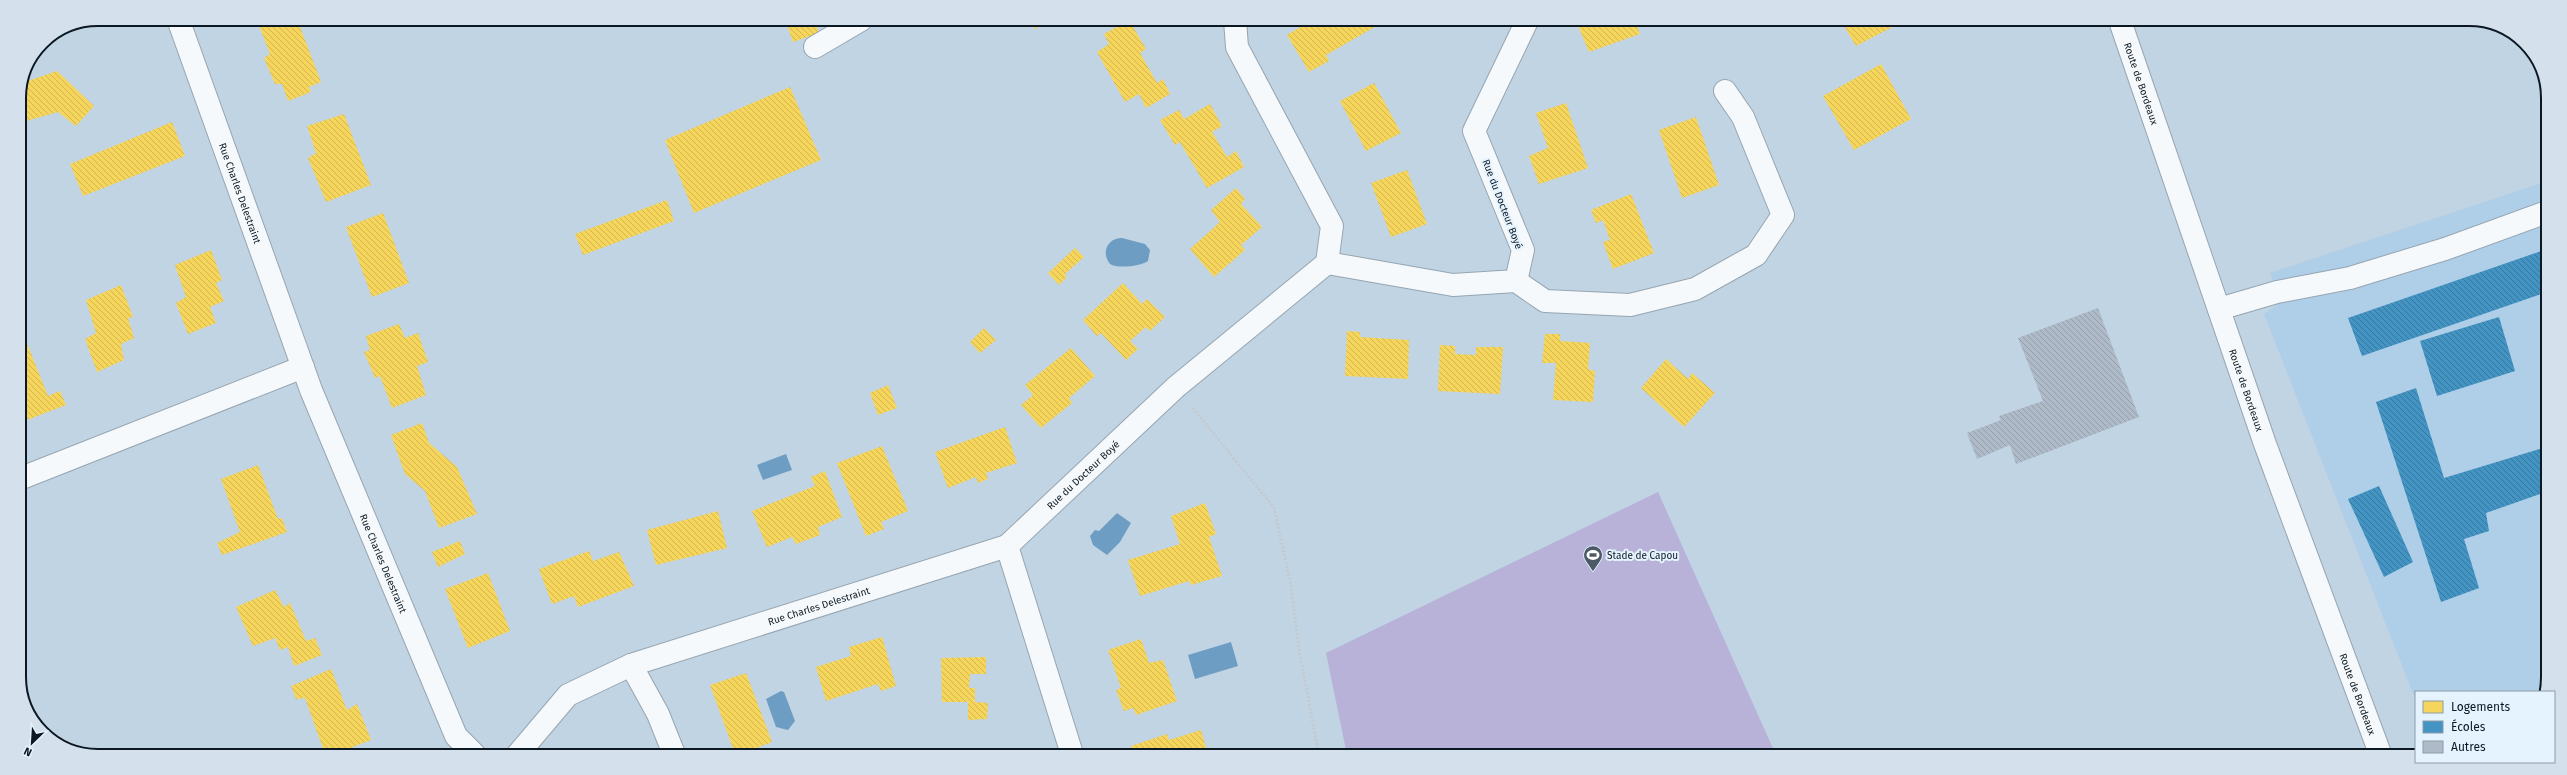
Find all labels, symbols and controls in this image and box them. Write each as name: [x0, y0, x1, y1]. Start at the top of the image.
street label: Route de Bordeaux: [2121, 41, 2160, 127]
street label: Rue Charles Delestraint: [216, 141, 263, 246]
street label: Rue du Docteur Boyé: [1479, 158, 1525, 251]
street label: Route de Bordeaux: [2226, 348, 2265, 433]
street label: Rue du Docteur Boyé: [1045, 438, 1122, 512]
street label: Rue Charles Delestraint: [357, 512, 409, 615]
sports icon: Stade de Capou: [1582, 544, 1604, 572]
place label: Stade de Capou: [1607, 550, 1678, 562]
street label: Rue Charles Delestraint: [767, 585, 872, 628]
street label: Route de Bordeaux: [2336, 652, 2378, 737]
legend: [2415, 691, 2555, 763]
text: Logements: [2451, 700, 2510, 714]
text: Écoles: [2451, 719, 2486, 734]
north arrow: [12, 723, 52, 763]
text: Autres: [2451, 740, 2486, 754]
text: N: [22, 744, 34, 759]

